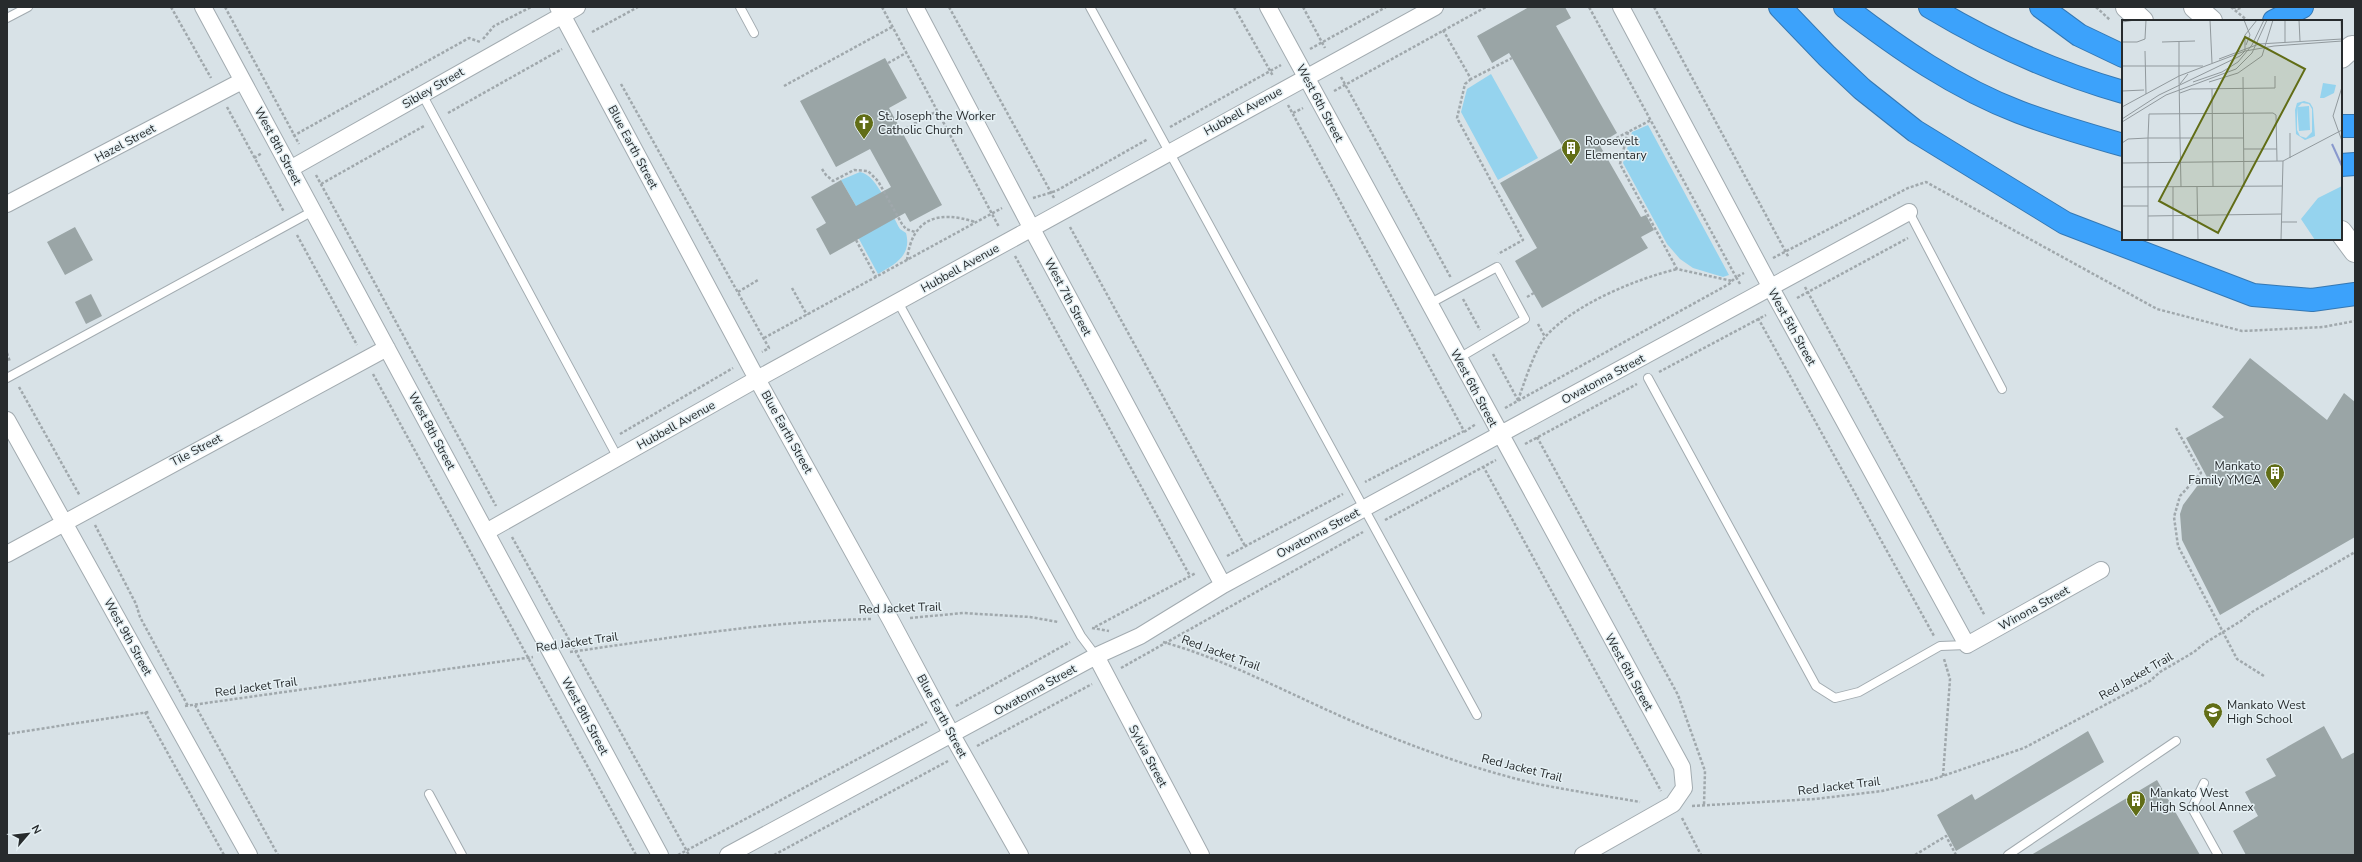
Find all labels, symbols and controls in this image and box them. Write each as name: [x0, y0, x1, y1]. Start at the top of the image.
inset map: [2122, 20, 2342, 240]
street label: West 6th Street: [1293, 61, 1348, 145]
street label: Sibley Street: [399, 63, 468, 112]
street label: Hubbell Avenue: [1201, 83, 1285, 139]
street label: Blue Earth Street: [604, 102, 662, 192]
street label: West 8th Street: [251, 104, 306, 188]
place label: St. Joseph the Worker Catholic Church: [878, 108, 996, 138]
church icon: St. Joseph the Worker Catholic Church: [853, 112, 875, 140]
street label: Hazel Street: [92, 120, 159, 166]
place label: Roosevelt Elementary: [1585, 133, 1648, 163]
building icon: Roosevelt Elementary: [1560, 137, 1582, 165]
street label: Hubbell Avenue: [918, 240, 1002, 296]
street label: West 7th Street: [1041, 255, 1096, 339]
street label: West 5th Street: [1764, 286, 1820, 369]
street label: West 6th Street: [1447, 346, 1502, 430]
street label: Owatonna Street: [1559, 350, 1648, 408]
street label: Blue Earth Street: [758, 388, 817, 477]
street label: West 8th Street: [405, 389, 460, 473]
street label: Hubbell Avenue: [634, 397, 718, 453]
street label: Tile Street: [168, 429, 225, 470]
place label: Mankato Family YMCA: [2188, 458, 2261, 488]
building icon: Mankato Family YMCA: [2264, 462, 2286, 490]
street label: Owatonna Street: [1274, 504, 1363, 562]
street label: Winona Street: [1996, 582, 2073, 634]
street label: West 9th Street: [100, 596, 156, 679]
street label: Red Jacket Trail: [858, 599, 942, 617]
street label: Red Jacket Trail: [535, 628, 620, 656]
street label: Red Jacket Trail: [1179, 631, 1263, 675]
street label: West 6th Street: [1601, 631, 1657, 714]
street label: Red Jacket Trail: [2096, 648, 2176, 704]
street label: Owatonna Street: [991, 660, 1080, 719]
street label: Blue Earth Street: [913, 671, 971, 761]
street label: Red Jacket Trail: [214, 673, 299, 701]
street label: West 8th Street: [558, 674, 613, 758]
place label: Mankato West High School: [2227, 697, 2306, 727]
school or university icon: Mankato West High School: [2202, 701, 2224, 729]
street label: Sylvia Street: [1125, 722, 1171, 790]
street label: Red Jacket Trail: [1480, 750, 1565, 786]
street label: Red Jacket Trail: [1797, 773, 1882, 799]
place label: Mankato West High School Annex: [2150, 785, 2254, 815]
building icon: Mankato West High School Annex: [2125, 789, 2147, 817]
north arrow: [8, 814, 48, 854]
text: N: [28, 822, 45, 837]

